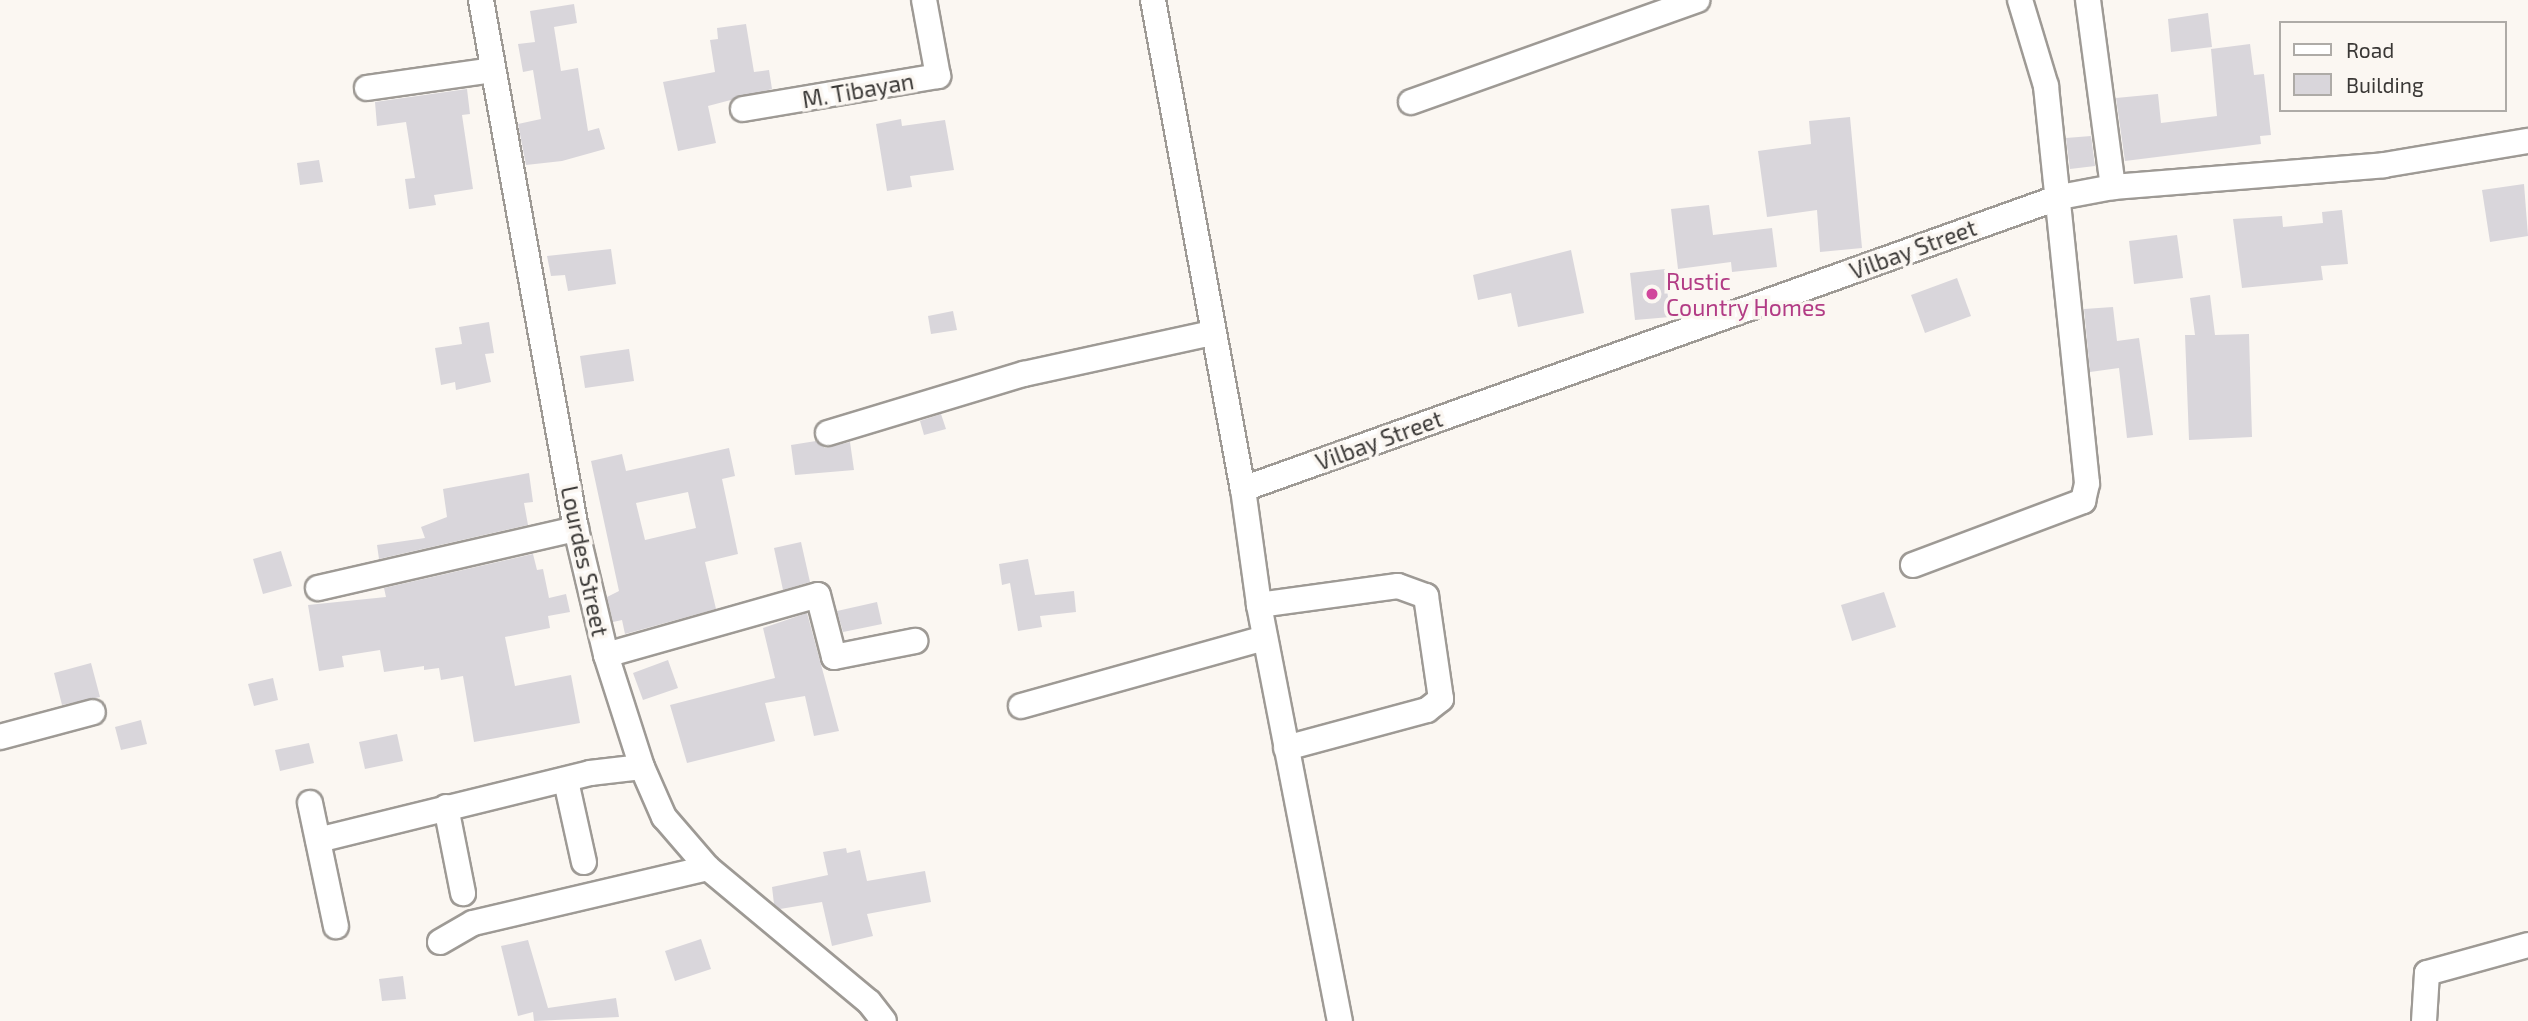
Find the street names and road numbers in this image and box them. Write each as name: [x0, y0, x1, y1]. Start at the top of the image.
street label: M. Tibayan: [800, 67, 916, 113]
street label: Vilbay Street: [1846, 213, 1980, 285]
street label: Vilbay Street: [1312, 404, 1446, 476]
street label: Lourdes Street: [556, 483, 614, 639]

